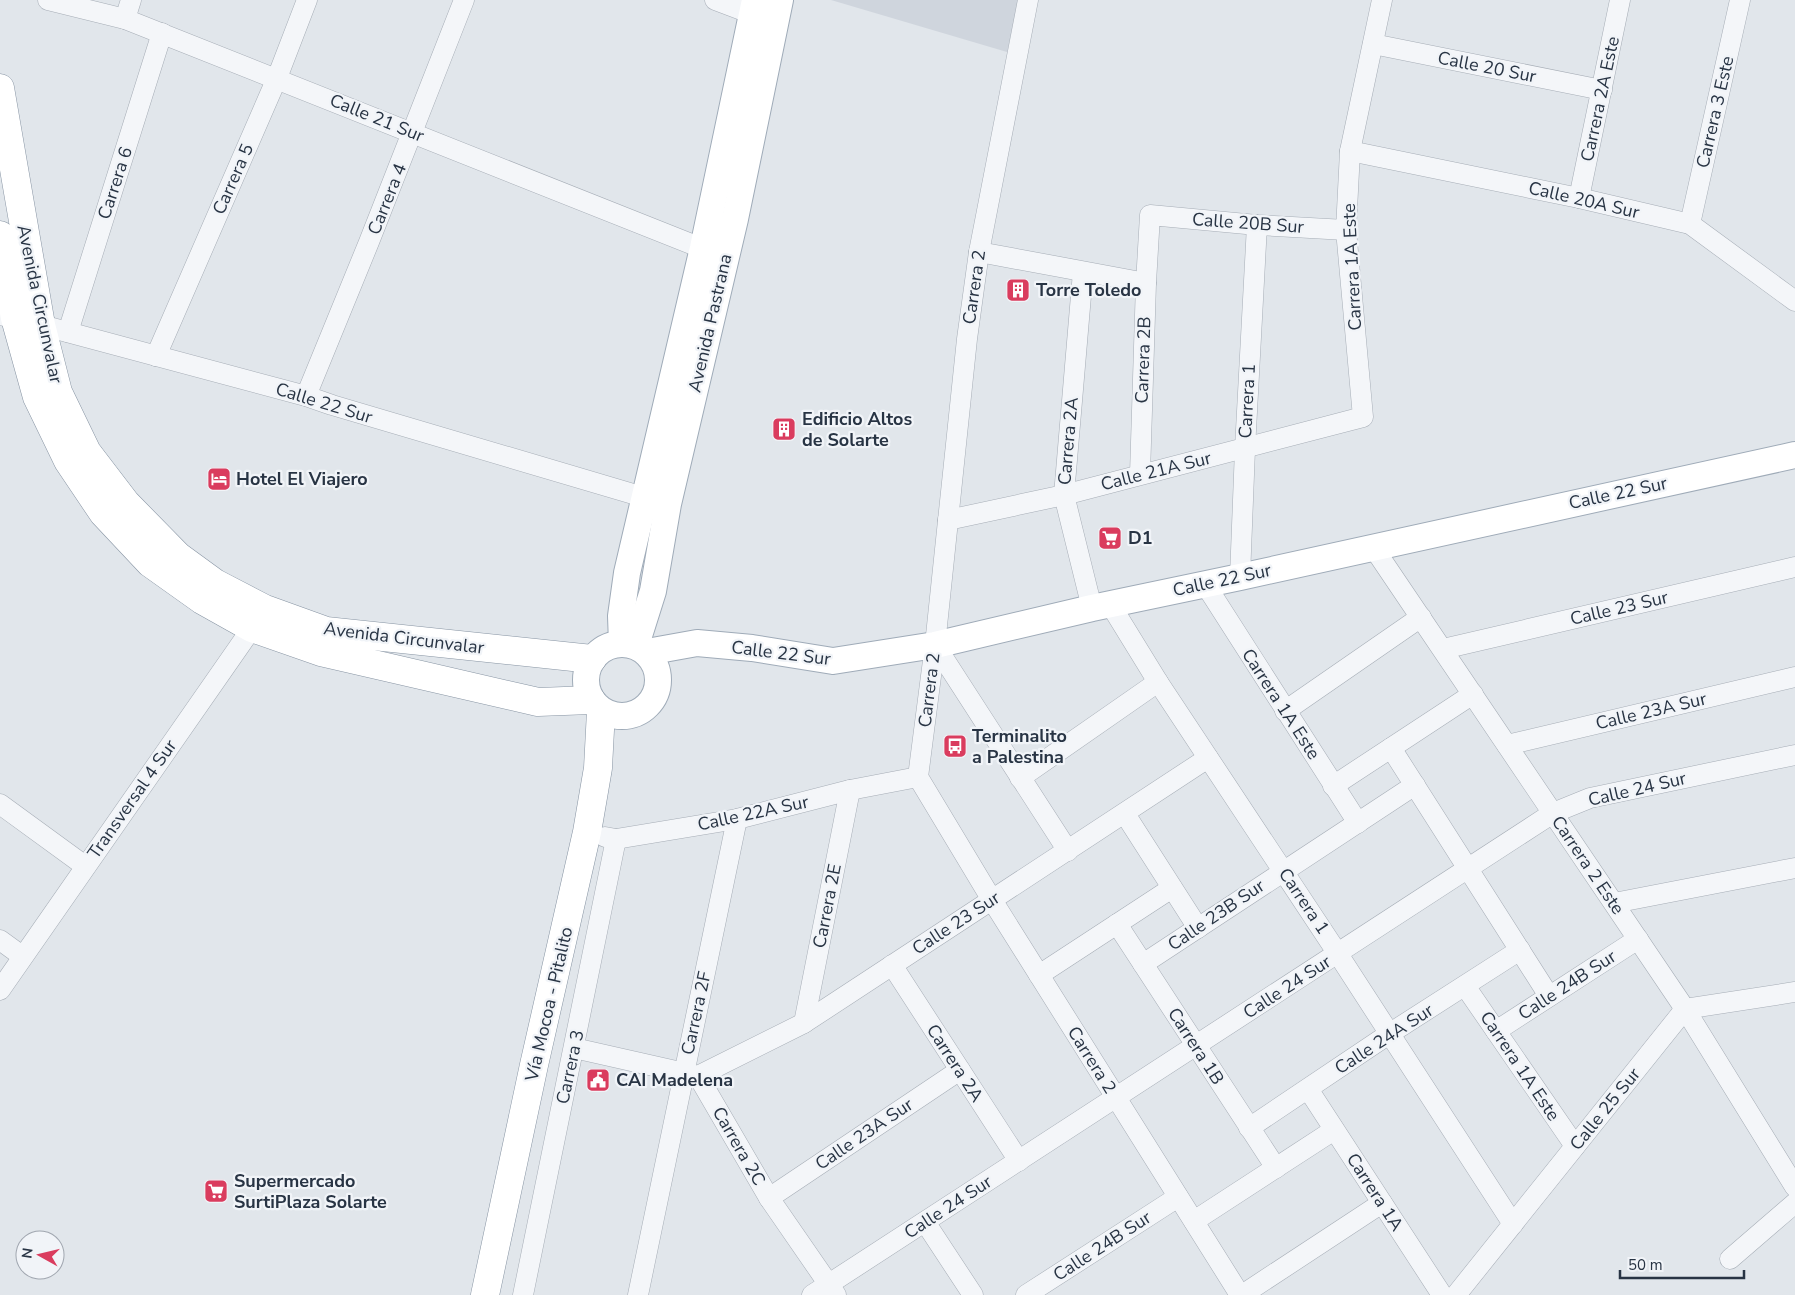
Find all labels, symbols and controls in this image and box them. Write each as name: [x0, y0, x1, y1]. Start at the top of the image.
street label: Carrera 2A Este: [1575, 34, 1625, 164]
street label: Calle 20 Sur: [1436, 46, 1539, 88]
street label: Carrera 3 Este: [1690, 54, 1740, 170]
street label: Calle 21 Sur: [326, 88, 428, 148]
street label: Carrera 5: [207, 140, 259, 218]
street label: Carrera 6: [92, 144, 138, 222]
street label: Carrera 4: [362, 160, 412, 238]
street label: Calle 20A Sur: [1526, 176, 1642, 225]
street label: Carrera 1A Este: [1337, 203, 1367, 331]
street label: Calle 20B Sur: [1191, 207, 1305, 239]
street label: Avenida Circunvalar: [11, 222, 69, 386]
street label: Carrera 2: [957, 248, 991, 326]
street label: Avenida Pastrana: [682, 251, 738, 395]
building icon: Torre Toledo: [1005, 277, 1031, 303]
place label: Torre Toledo: [1036, 278, 1141, 302]
street label: Carrera 2B: [1129, 316, 1157, 404]
street label: Carrera 1: [1233, 363, 1261, 439]
street label: Calle 22 Sur: [273, 377, 376, 429]
street label: Carrera 2A: [1052, 396, 1084, 486]
place label: Edificio Altos de Solarte: [802, 407, 912, 452]
building icon: Edificio Altos de Solarte: [771, 416, 797, 442]
street label: Calle 21A Sur: [1098, 446, 1214, 496]
hotel icon: Hotel El Viajero: [206, 466, 232, 492]
place label: Hotel El Viajero: [236, 467, 368, 491]
street label: Calle 22 Sur: [1567, 471, 1670, 515]
supermarket icon: D1: [1097, 525, 1123, 551]
place label: D1: [1128, 526, 1153, 550]
street label: Calle 22 Sur: [1171, 558, 1274, 602]
street label: Calle 23 Sur: [1568, 585, 1671, 631]
street label: Avenida Circunvalar: [322, 616, 486, 660]
street label: Calle 22 Sur: [730, 635, 833, 671]
street label: Carrera 1A Este: [1236, 644, 1326, 764]
street label: Carrera 2: [913, 651, 945, 729]
street label: Calle 23A Sur: [1593, 686, 1709, 735]
place label: Terminalito a Palestina: [972, 724, 1067, 769]
bus stop icon: Terminalito a Palestina: [942, 733, 968, 759]
street label: Transversal 4 Sur: [82, 734, 182, 863]
street label: Calle 24 Sur: [1586, 766, 1689, 812]
street label: Calle 22A Sur: [695, 789, 811, 836]
street label: Carrera 2 Este: [1546, 811, 1630, 919]
street label: Carrera 2E: [807, 862, 847, 950]
street label: Carrera 1: [1273, 863, 1335, 939]
street label: Calle 23B Sur: [1163, 873, 1270, 956]
street label: Calle 23 Sur: [908, 885, 1005, 960]
street label: Vía Mocoa - Pitalito: [519, 924, 578, 1085]
street label: Calle 24B Sur: [1513, 944, 1621, 1026]
street label: Calle 24 Sur: [1239, 949, 1336, 1024]
street label: Carrera 2F: [675, 969, 717, 1057]
street label: Calle 24A Sur: [1330, 998, 1438, 1080]
street label: Carrera 1B: [1162, 1003, 1230, 1089]
street label: Carrera 1A Este: [1474, 1006, 1566, 1126]
street label: Carrera 2A: [921, 1019, 989, 1107]
street label: Carrera 2: [1062, 1022, 1122, 1098]
street label: Carrera 3: [550, 1028, 590, 1106]
street label: Calle 25 Sur: [1564, 1062, 1646, 1155]
public building icon: CAI Madelena: [585, 1067, 611, 1093]
place label: CAI Madelena: [616, 1068, 733, 1092]
street label: Calle 23A Sur: [810, 1092, 918, 1176]
street label: Carrera 2C: [707, 1102, 771, 1190]
street label: Carrera 1A: [1341, 1148, 1409, 1236]
place label: Supermercado SurtiPlaza Solarte: [234, 1169, 387, 1214]
street label: Calle 24 Sur: [900, 1169, 997, 1244]
supermarket icon: Supermercado SurtiPlaza Solarte: [203, 1178, 229, 1204]
street label: Calle 24B Sur: [1048, 1205, 1156, 1287]
north arrow: [15, 1230, 65, 1280]
text: N: [17, 1247, 38, 1260]
scale bar: [1620, 1248, 1744, 1280]
text: 50 m: [1628, 1255, 1663, 1275]

